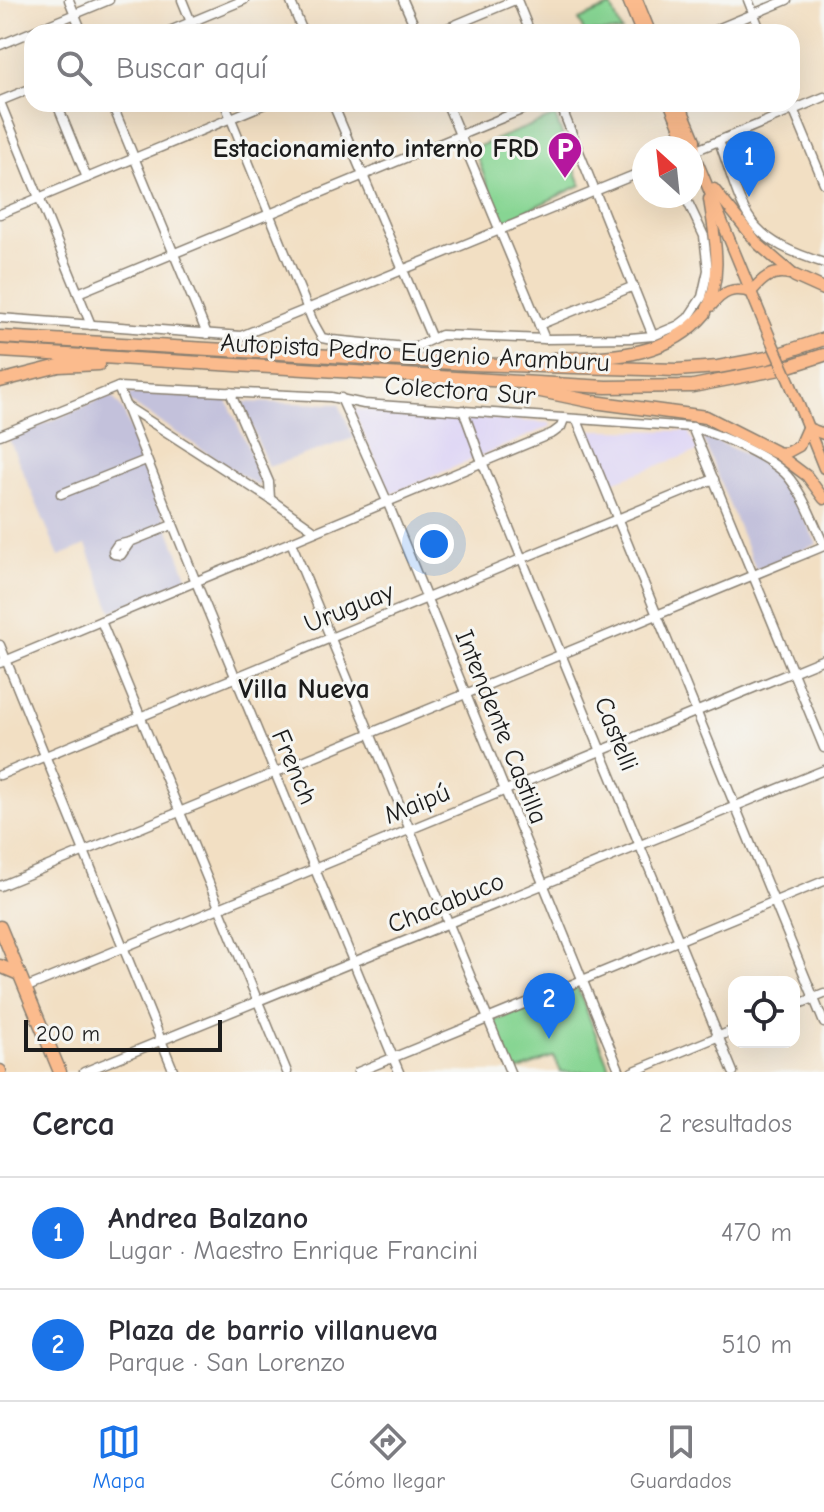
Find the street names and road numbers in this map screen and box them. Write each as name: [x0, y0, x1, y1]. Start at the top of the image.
street label: Autopista Pedro Eugenio Aramburu: [220, 328, 610, 378]
street label: Colectora Sur: [383, 371, 537, 411]
street label: Uruguay: [300, 576, 398, 639]
street label: Intendente Castilla: [448, 626, 554, 828]
street label: Castelli: [588, 693, 644, 775]
street label: French: [265, 725, 323, 809]
street label: Maipú: [380, 777, 454, 831]
street label: Chacabuco: [383, 866, 509, 940]

